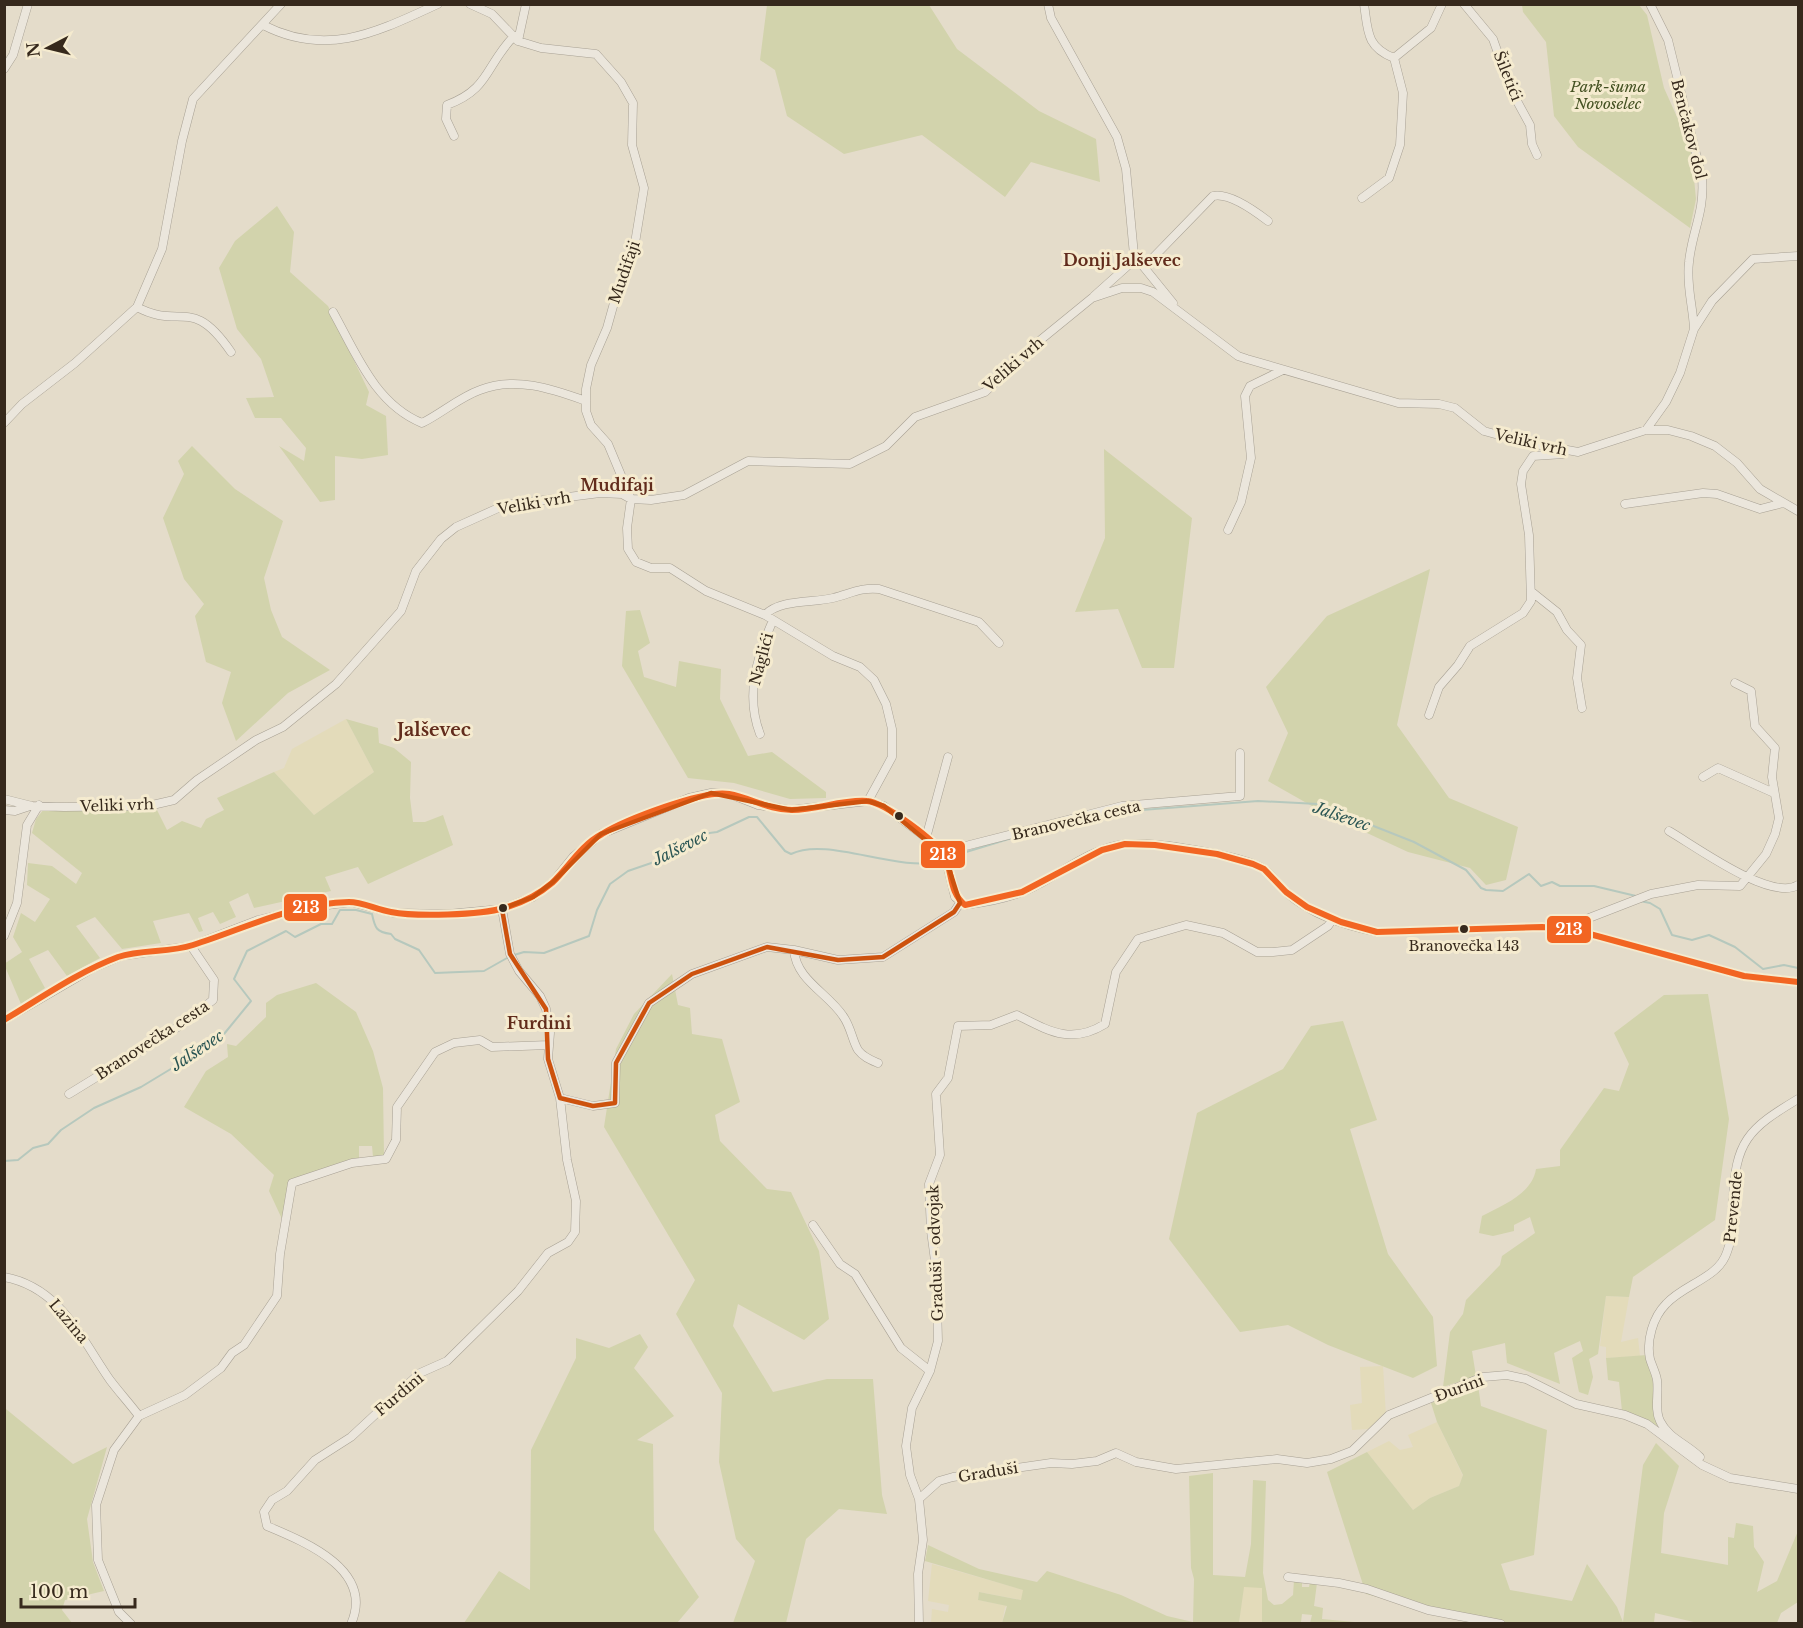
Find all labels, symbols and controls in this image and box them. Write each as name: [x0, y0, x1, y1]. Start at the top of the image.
north arrow: [18, 18, 78, 78]
text: N: [22, 41, 44, 59]
street label: Šiletići: [1489, 48, 1527, 104]
park label: Park-šuma Novoselec: [1569, 77, 1646, 113]
street label: Benčakov dol: [1667, 77, 1711, 181]
street label: Mudifaji: [604, 238, 644, 306]
district label: Donji Jalševec: [1063, 250, 1181, 270]
street label: Veliki vrh: [978, 333, 1047, 396]
street label: Veliki vrh: [1492, 424, 1569, 460]
district label: Mudifaji: [580, 475, 654, 495]
street label: Veliki vrh: [495, 487, 572, 519]
street label: Naglići: [745, 631, 777, 687]
district label: Jalševec: [393, 719, 471, 741]
street label: Veliki vrh: [79, 794, 154, 816]
street label: Branovečka cesta: [1010, 796, 1143, 844]
water label: Jalševec: [1310, 797, 1373, 835]
unlabelled marker: [893, 810, 905, 822]
water label: Jalševec: [648, 825, 711, 870]
line badge: 213: [920, 840, 966, 869]
text: 213: [929, 844, 957, 864]
line badge: 213: [283, 893, 328, 922]
text: 213: [292, 897, 320, 917]
unlabelled marker: [497, 902, 509, 914]
line badge: 213: [1546, 915, 1592, 944]
text: 213: [1555, 919, 1583, 939]
marker: Branovečka 143: [1458, 923, 1470, 935]
place label: Branovečka 143: [1409, 937, 1519, 955]
street label: Branovečka cesta: [92, 996, 213, 1084]
district label: Furdini: [507, 1013, 571, 1033]
water label: Jalševec: [166, 1025, 227, 1075]
street label: Prevende: [1720, 1170, 1746, 1244]
street label: Graduši - odvojak: [923, 1184, 947, 1322]
street label: Lazina: [45, 1295, 93, 1347]
street label: Furdini: [371, 1368, 427, 1420]
street label: Đurini: [1432, 1370, 1486, 1406]
street label: Graduši: [957, 1458, 1019, 1486]
scale bar: [21, 1571, 135, 1609]
text: 100 m: [30, 1581, 88, 1603]

